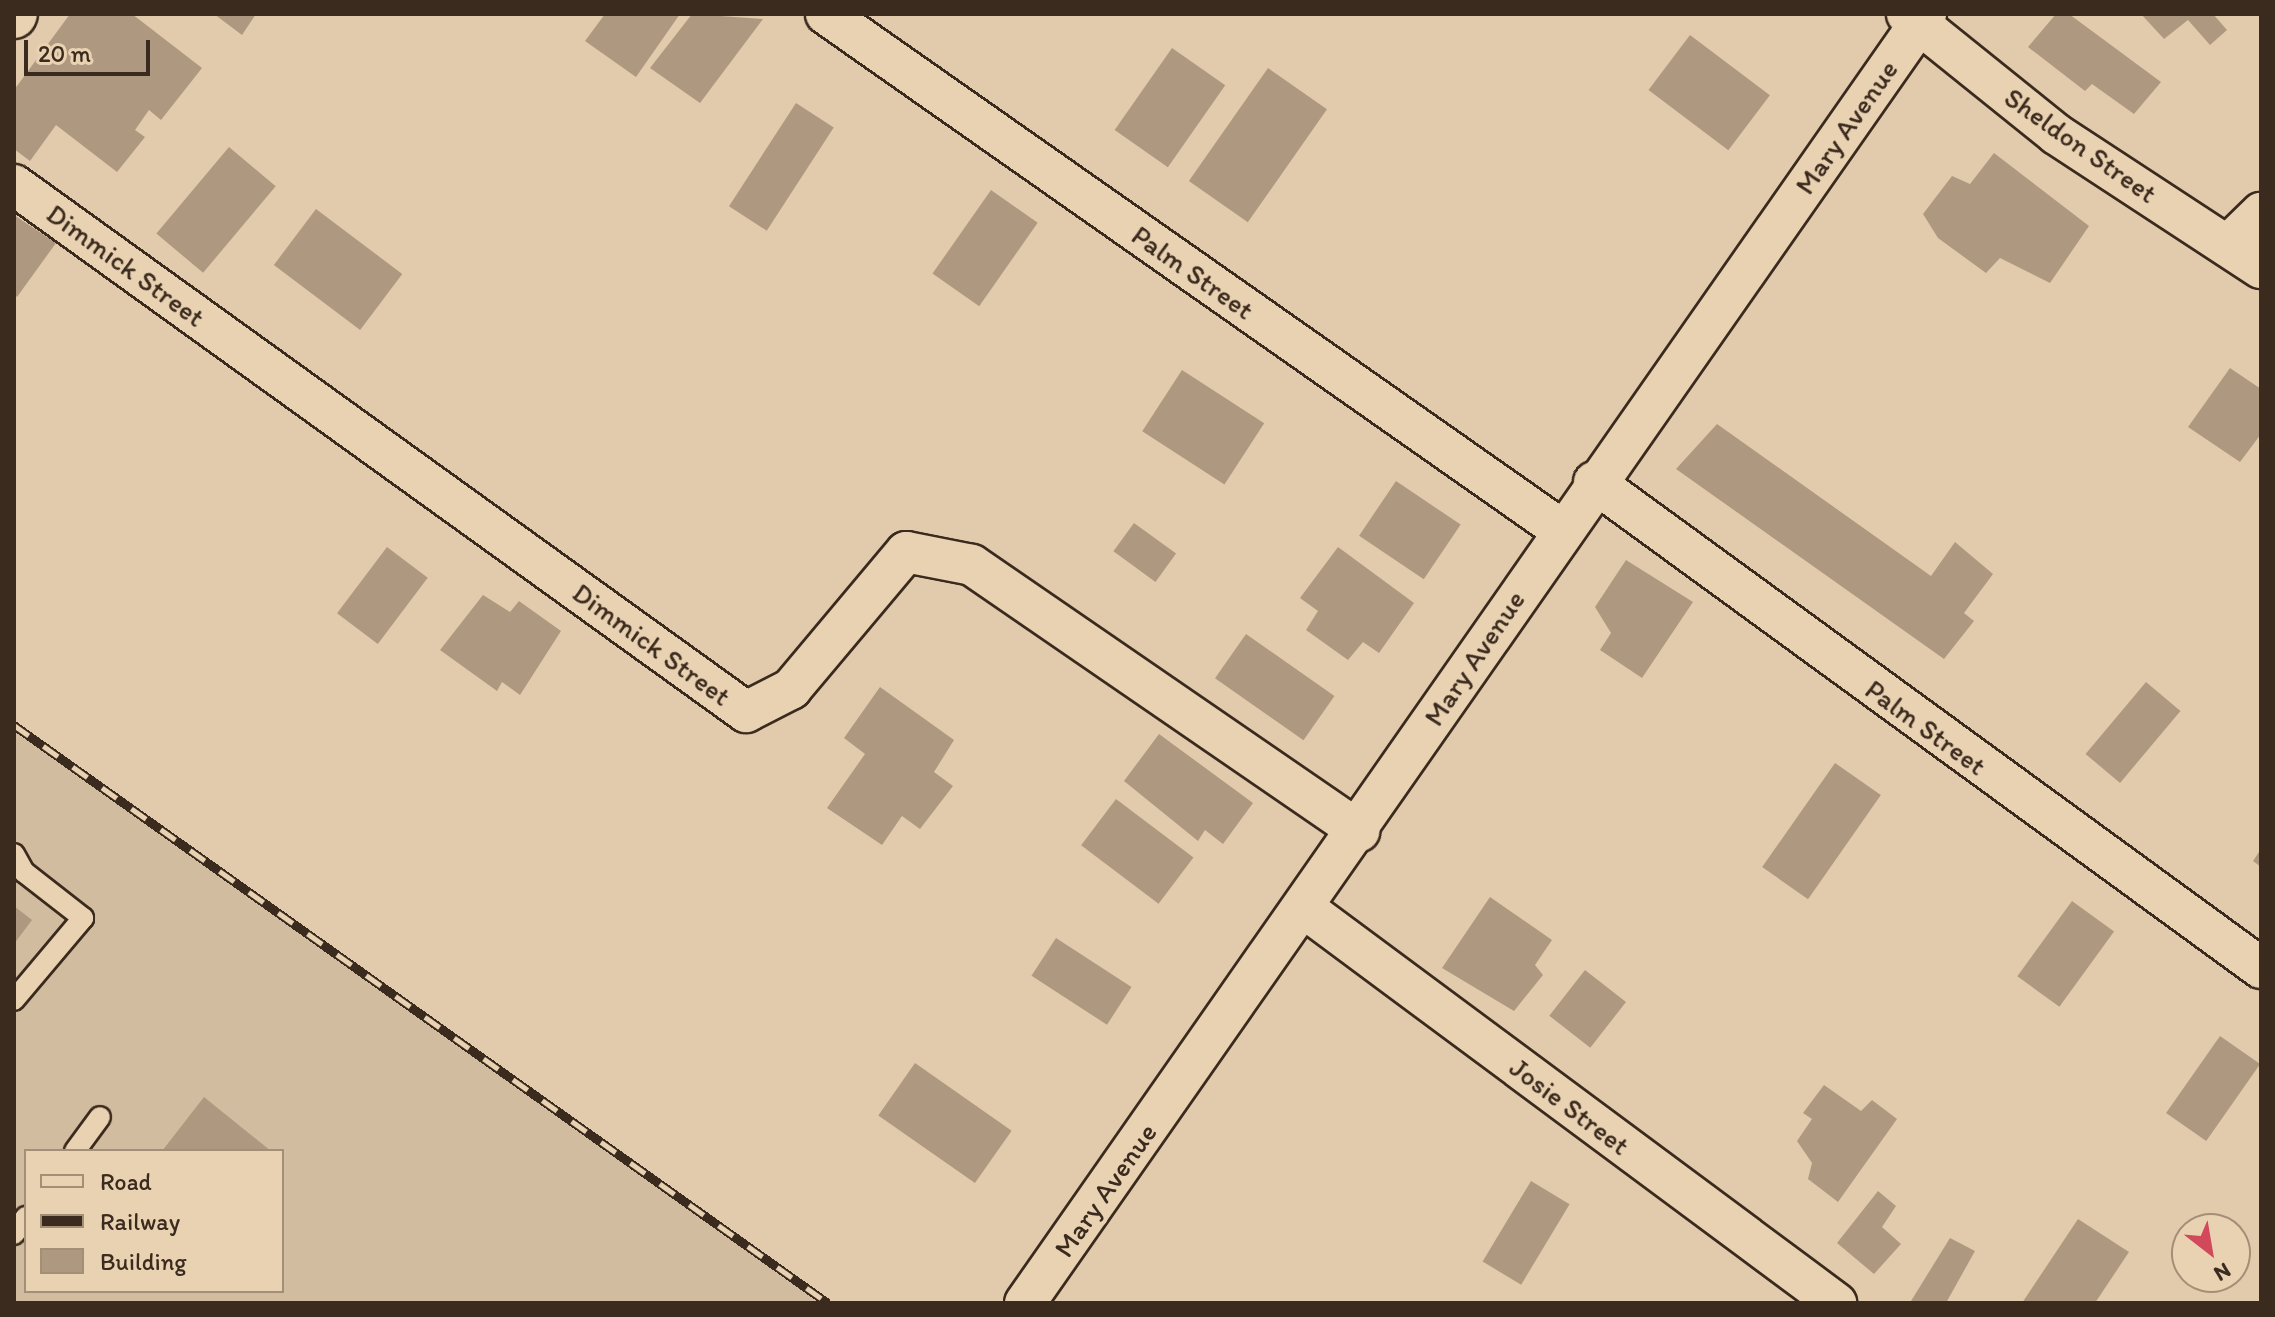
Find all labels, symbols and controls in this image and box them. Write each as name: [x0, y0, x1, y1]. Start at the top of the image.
scale bar: [28, 24, 154, 74]
text: 20 m: [38, 39, 91, 68]
street label: Mary Avenue: [1788, 54, 1904, 200]
street label: Sheldon Street: [1999, 80, 2163, 210]
street label: Dimmick Street: [41, 196, 211, 334]
street label: Palm Street: [1126, 218, 1260, 326]
street label: Dimmick Street: [567, 575, 737, 713]
street label: Mary Avenue: [1417, 584, 1531, 732]
street label: Palm Street: [1859, 672, 1993, 782]
street label: Josie Street: [1504, 1050, 1636, 1162]
street label: Mary Avenue: [1047, 1117, 1163, 1263]
legend: [24, 1149, 284, 1293]
text: Road: [100, 1167, 152, 1196]
text: Railway: [100, 1207, 180, 1236]
north arrow: [2171, 1213, 2251, 1293]
text: Building: [100, 1247, 187, 1276]
text: N: [2209, 1257, 2236, 1288]

